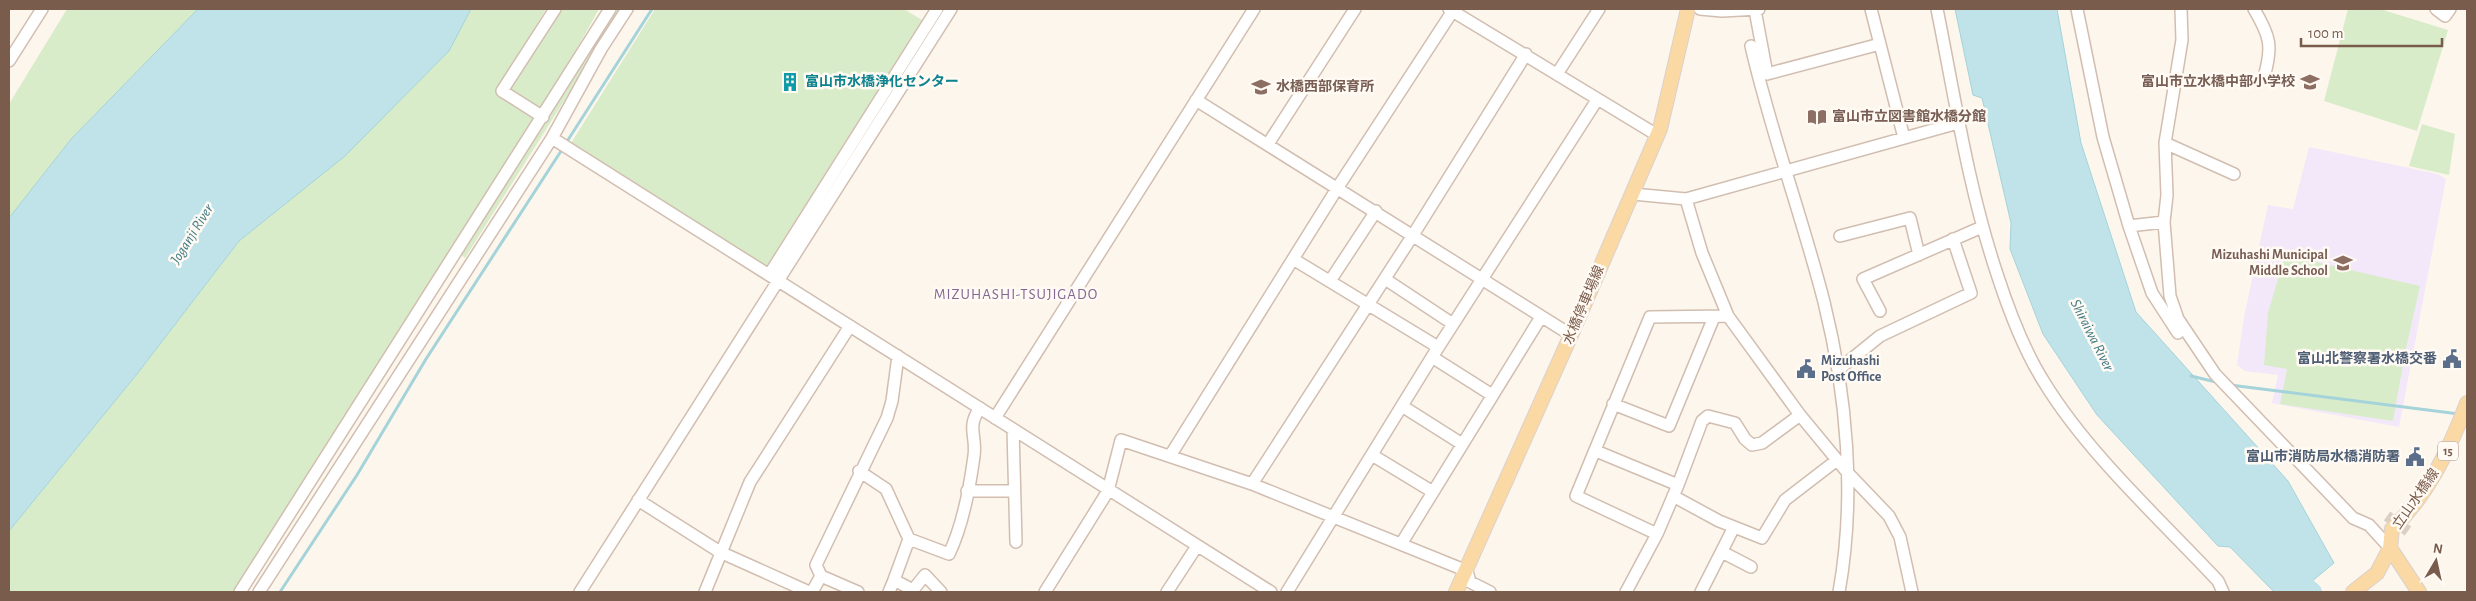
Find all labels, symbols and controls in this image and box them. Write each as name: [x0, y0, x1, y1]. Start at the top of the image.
scale bar: [2301, 15, 2442, 47]
text: 100 m: [2308, 26, 2343, 41]
building icon: 富山市水橋浄化センター: [779, 71, 801, 93]
school or university icon: 富山市立水橋中部小学校: [2299, 71, 2321, 93]
place label: 富山市水橋浄化センター: [805, 74, 959, 89]
place label: 富山市立水橋中部小学校: [2141, 74, 2295, 89]
school or university icon: 水橋西部保育所: [1250, 76, 1272, 98]
place label: 水橋西部保育所: [1276, 79, 1374, 94]
library icon: 富山市立図書館水橋分館: [1806, 106, 1828, 128]
place label: 富山市立図書館水橋分館: [1832, 109, 1986, 124]
water label: Joganji River: [167, 201, 217, 267]
place label: Mizuhashi Municipal Middle School: [2211, 248, 2328, 278]
school or university icon: Mizuhashi Municipal Middle School: [2332, 252, 2354, 274]
street label: 水橋停車場線: [1560, 263, 1607, 346]
district label: MIZUHASHI-TSUJIGADO: [934, 287, 1098, 302]
water label: Shiraiwa River: [2068, 297, 2117, 374]
public building icon: 富山北警察署水橋交番: [2441, 348, 2463, 370]
place label: 富山北警察署水橋交番: [2297, 351, 2437, 366]
place label: Mizuhashi Post Office: [1821, 354, 1882, 384]
public building icon: Mizuhashi Post Office: [1795, 358, 1817, 380]
road number: 15: [2438, 442, 2458, 461]
public building icon: 富山市消防局水橋消防署: [2404, 446, 2426, 468]
place label: 富山市消防局水橋消防署: [2246, 449, 2400, 464]
street label: 立山水橋線: [2389, 466, 2442, 532]
north arrow: [2411, 536, 2461, 586]
text: N: [2432, 541, 2444, 557]

